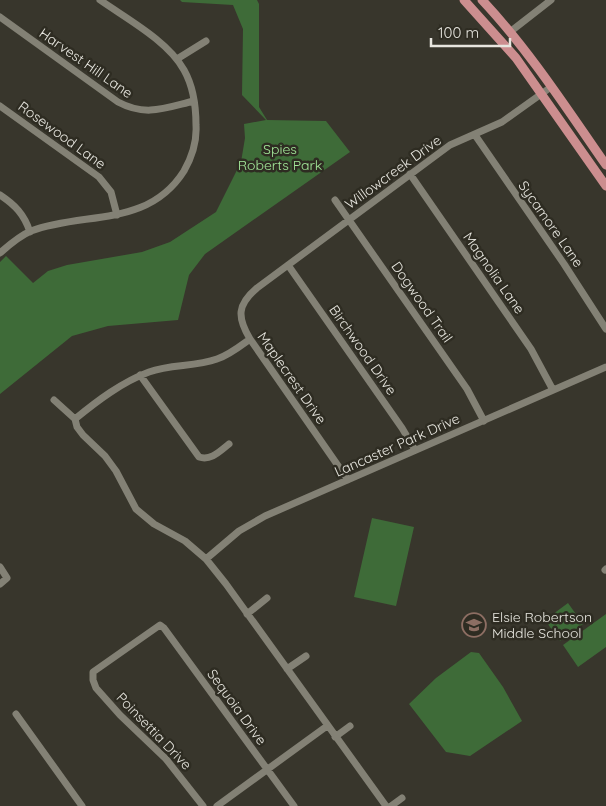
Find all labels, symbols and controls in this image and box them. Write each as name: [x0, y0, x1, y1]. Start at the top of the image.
scale bar: [431, 15, 510, 47]
text: 100 m: [438, 23, 479, 42]
street label: Harvest Hill Lane: [36, 24, 136, 102]
street label: Rosewood Lane: [15, 97, 109, 173]
street label: Willowcreek Drive: [341, 131, 445, 213]
park label: Spies Roberts Park: [238, 140, 322, 174]
street label: Sycamore Lane: [515, 177, 588, 271]
street label: Magnolia Lane: [459, 229, 529, 317]
street label: Dogwood Trail: [387, 258, 457, 346]
street label: Birchwood Drive: [325, 301, 401, 399]
street label: Maplecrest Drive: [253, 328, 331, 428]
street label: Lancaster Park Drive: [332, 409, 463, 481]
place label: Elsie Robertson Middle School: [492, 608, 592, 642]
school or university icon: Elsie Robertson Middle School: [461, 612, 487, 638]
street label: Sequoia Drive: [203, 665, 271, 749]
street label: Poinsettia Drive: [113, 689, 196, 774]

